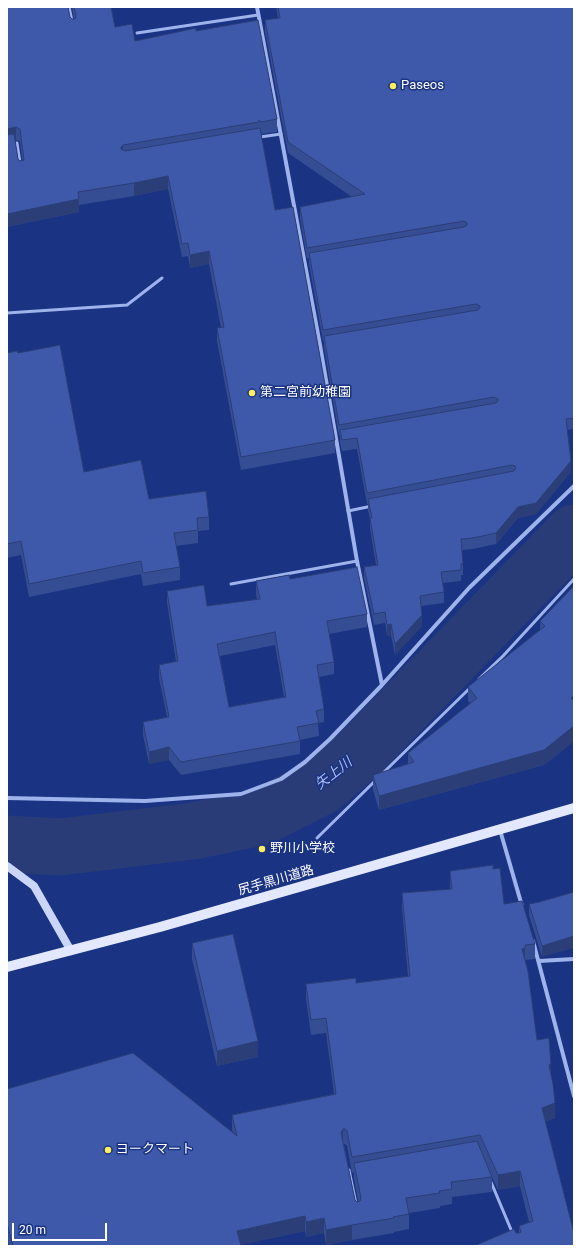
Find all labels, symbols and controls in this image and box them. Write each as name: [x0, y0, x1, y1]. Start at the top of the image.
place label: Paseos: [401, 78, 444, 94]
marker: Paseos: [388, 81, 398, 91]
place label: 第二宮前幼稚園: [260, 385, 351, 401]
marker: 第二宮前幼稚園: [247, 388, 257, 398]
water label: 矢上川: [312, 754, 356, 794]
place label: 野川小学校: [270, 841, 335, 857]
marker: 野川小学校: [257, 844, 267, 854]
street label: 尻手黒川道路: [236, 863, 316, 899]
place label: ヨークマート: [116, 1142, 194, 1158]
marker: ヨークマート: [103, 1145, 113, 1155]
scale bar: [14, 1215, 109, 1241]
text: 20 m: [19, 1223, 46, 1237]

